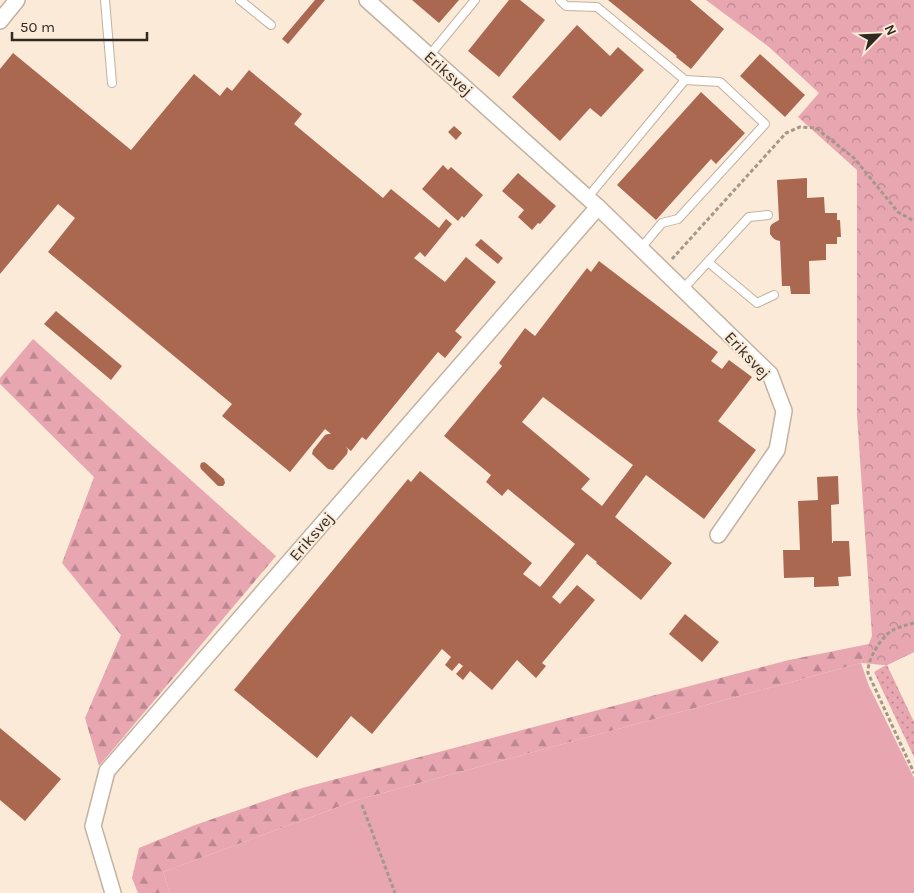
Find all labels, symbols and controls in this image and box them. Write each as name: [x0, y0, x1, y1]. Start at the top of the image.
scale bar: [12, 10, 148, 42]
north arrow: [854, 10, 904, 60]
text: 50 m: [20, 18, 55, 36]
text: N: [881, 22, 900, 38]
street label: Eriksvej: [421, 47, 477, 100]
street label: Eriksvej: [721, 328, 774, 383]
street label: Eriksvej: [285, 508, 338, 565]

